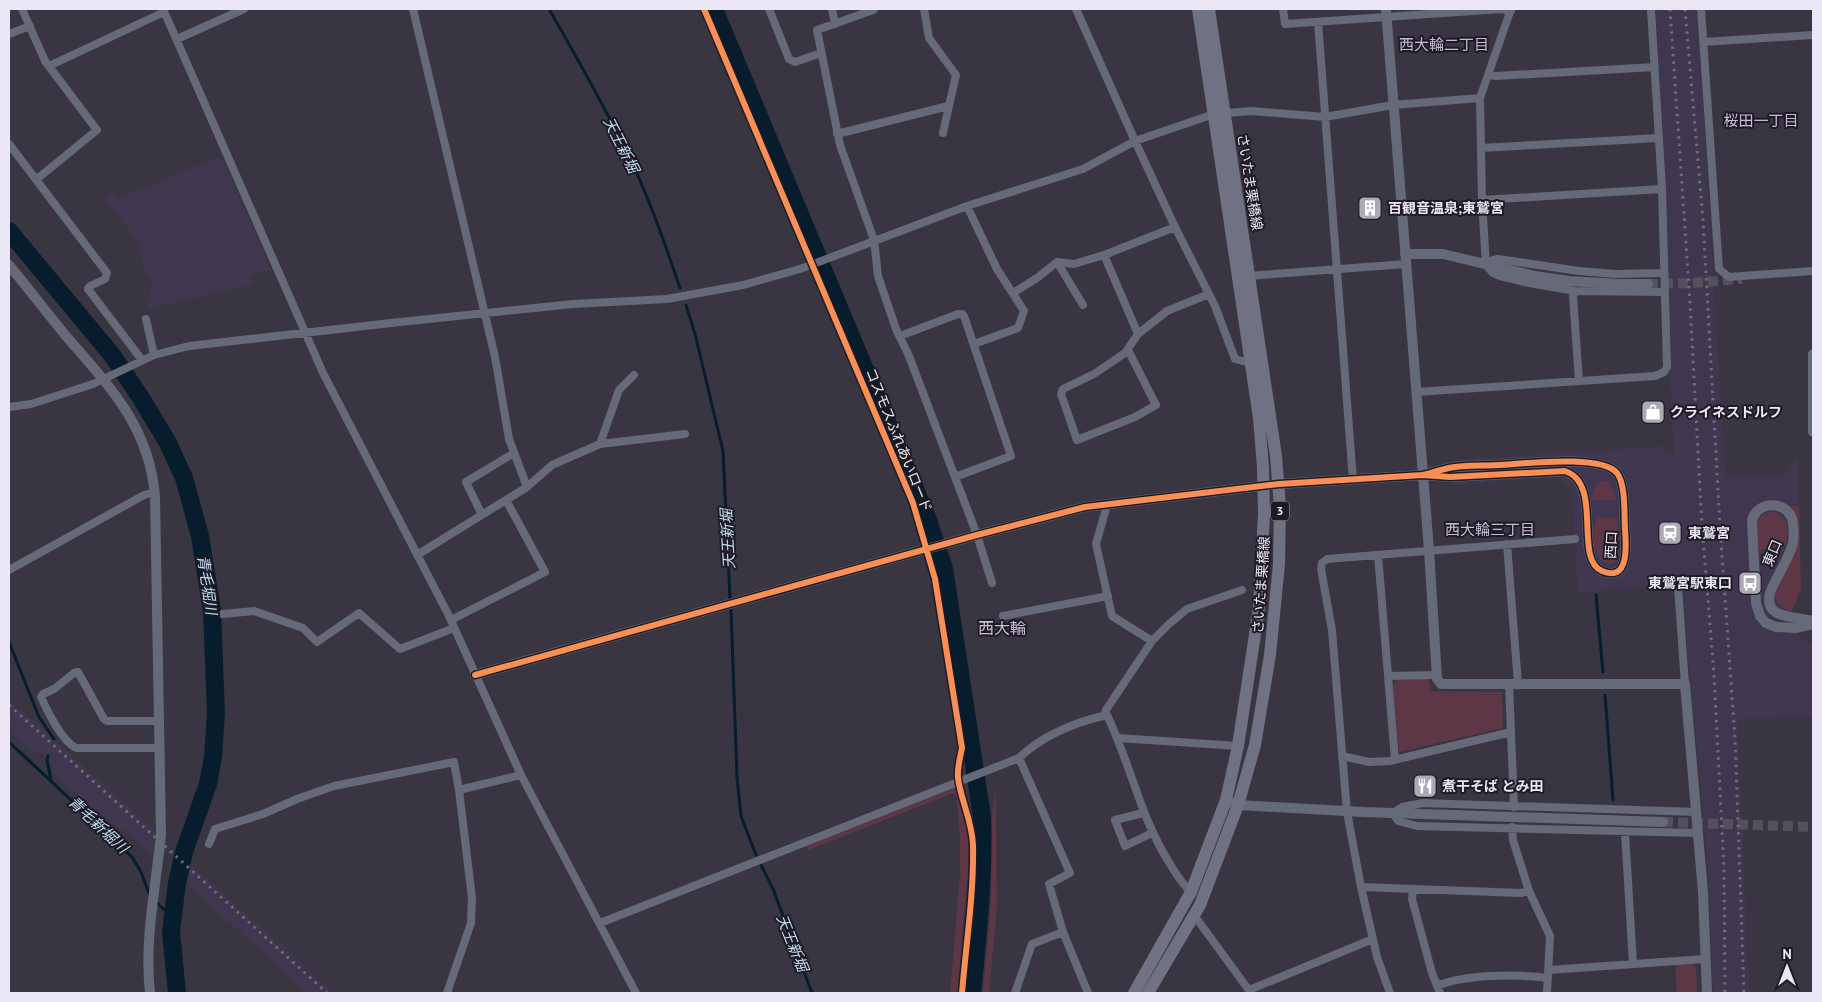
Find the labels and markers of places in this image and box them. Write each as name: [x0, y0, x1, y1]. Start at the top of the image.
building icon: 百観音温泉;東鷲宮: [1357, 195, 1383, 221]
place label: 百観音温泉;東鷲宮: [1388, 199, 1504, 217]
shop icon: クライネスドルフ: [1640, 399, 1666, 425]
place label: クライネスドルフ: [1670, 403, 1782, 421]
station icon: 東鷲宮: [1657, 520, 1683, 546]
place label: 東鷲宮: [1688, 524, 1730, 542]
bus stop icon: 東鷲宮駅東口: [1737, 570, 1763, 596]
place label: 東鷲宮駅東口: [1648, 574, 1732, 592]
restaurant icon: 煮干そば とみ田: [1412, 773, 1438, 799]
place label: 煮干そば とみ田: [1442, 777, 1544, 795]

